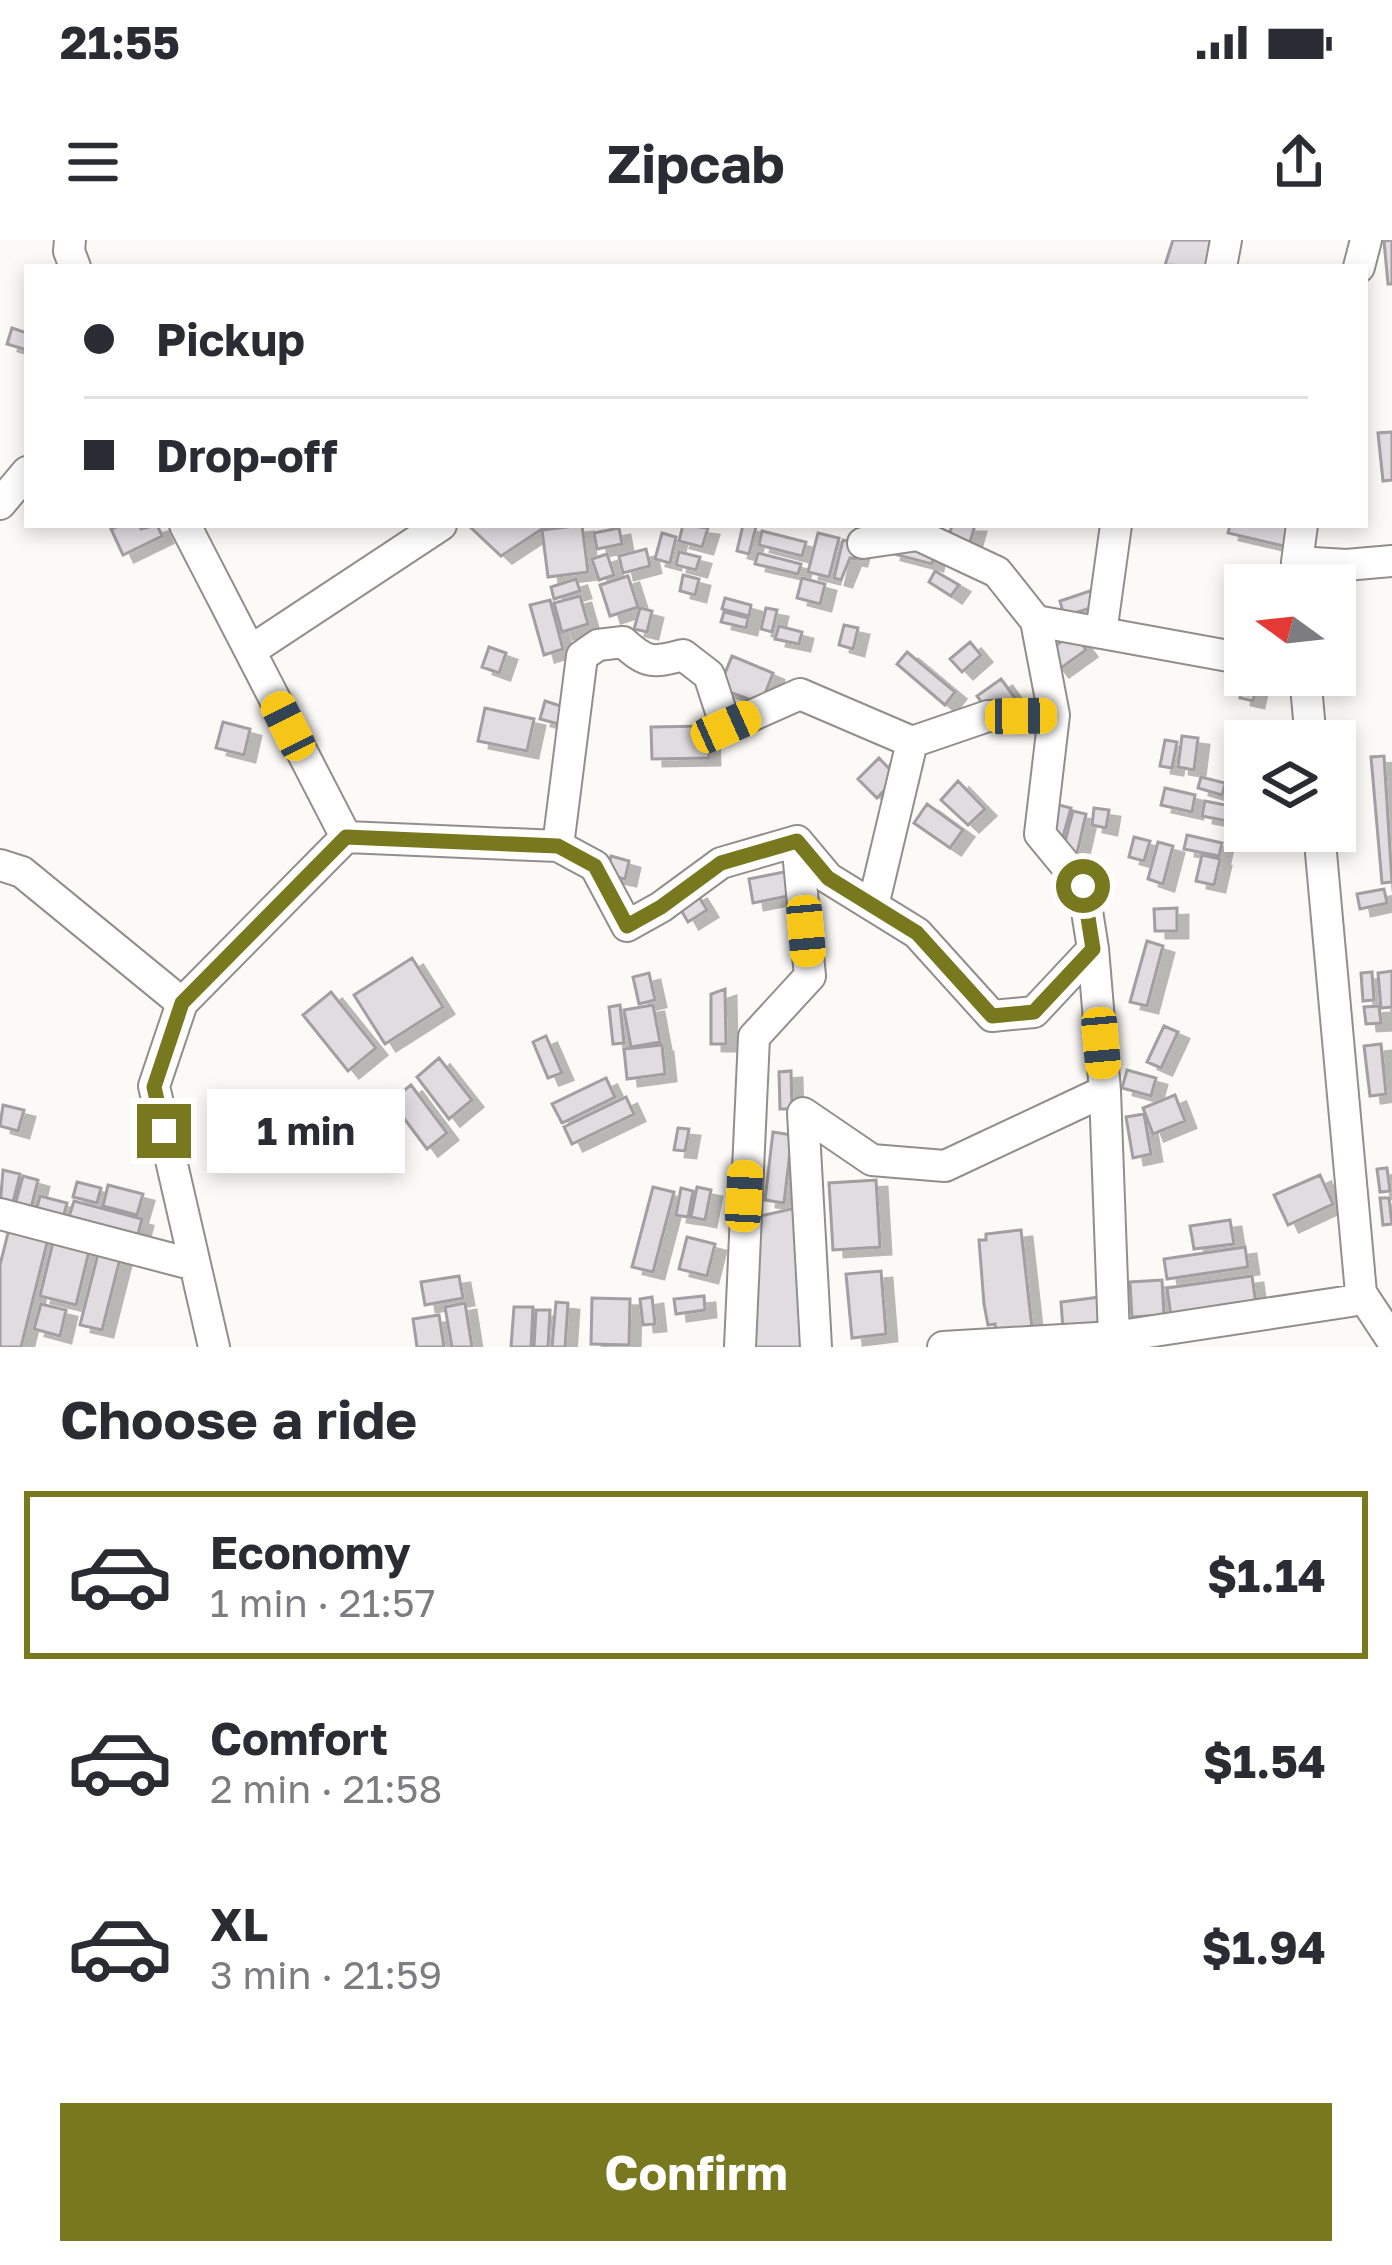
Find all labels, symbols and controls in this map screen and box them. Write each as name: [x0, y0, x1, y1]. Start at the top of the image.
text: 21:55: [60, 15, 180, 69]
icon: menu: [60, 129, 126, 195]
icon: share: [1266, 129, 1332, 195]
text: Zipcab: [607, 130, 785, 195]
text: Pickup: [156, 312, 305, 366]
text: Drop-off: [156, 428, 337, 482]
north arrow: [1224, 564, 1356, 696]
map controls: [1224, 564, 1356, 852]
car: [256, 686, 320, 766]
car: [686, 696, 766, 758]
car: [985, 697, 1057, 735]
button: layers: [1224, 720, 1356, 852]
route start: [1056, 859, 1110, 913]
car: [785, 894, 827, 968]
car: [1080, 1006, 1122, 1080]
callout: 1 min: [206, 1089, 404, 1173]
route end: [137, 1104, 191, 1158]
text: 1 min: [257, 1107, 355, 1154]
car: [724, 1159, 764, 1233]
text: Choose a ride: [60, 1386, 417, 1451]
icon: car: [66, 1521, 174, 1629]
text: Economy: [210, 1525, 411, 1579]
text: $1.14: [1207, 1548, 1326, 1602]
text: 1 min · 21:57: [210, 1579, 435, 1626]
icon: car: [66, 1707, 174, 1815]
text: Comfort: [210, 1711, 388, 1765]
text: $1.54: [1203, 1734, 1326, 1788]
text: 2 min · 21:58: [210, 1765, 442, 1812]
icon: car: [66, 1893, 174, 2001]
text: XL: [210, 1897, 268, 1951]
text: $1.94: [1202, 1920, 1326, 1974]
text: 3 min · 21:59: [210, 1951, 442, 1998]
button: Confirm: [60, 2103, 1332, 2241]

